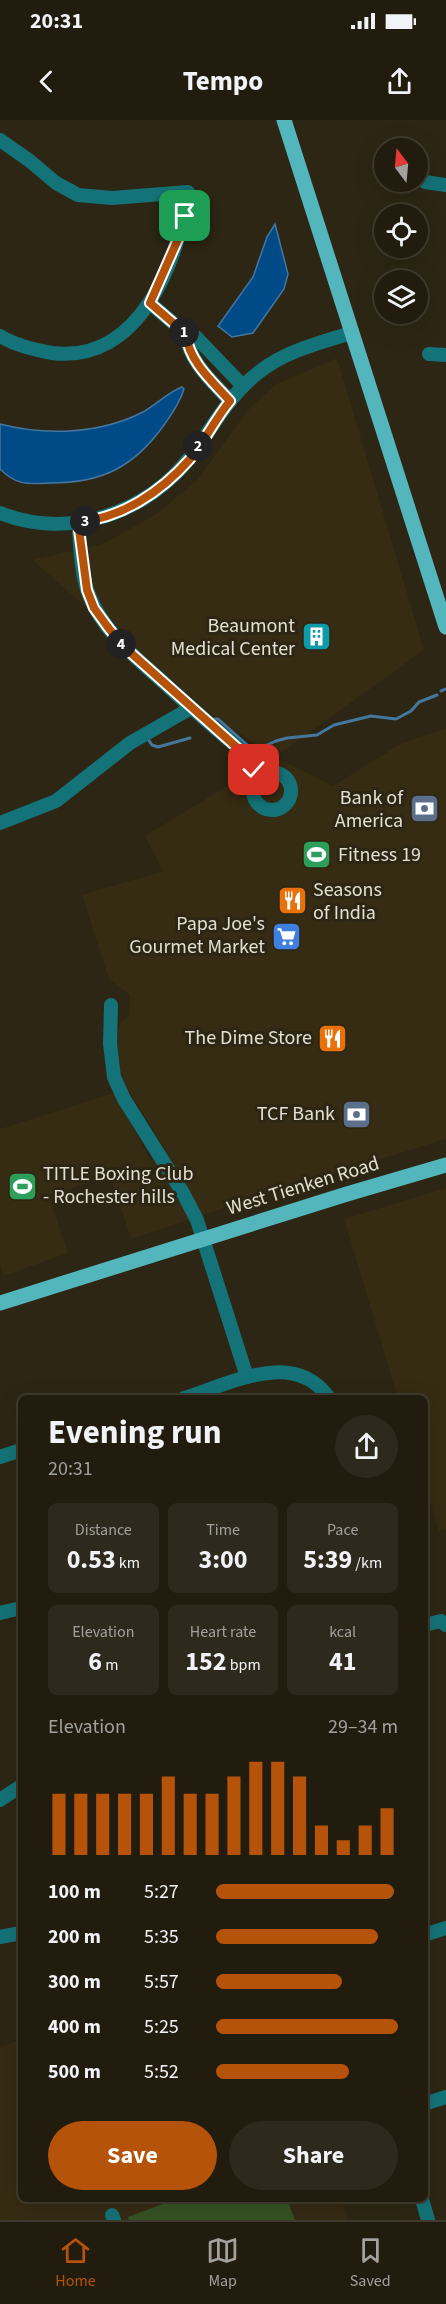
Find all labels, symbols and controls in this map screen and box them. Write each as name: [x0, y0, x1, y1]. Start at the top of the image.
text: 20:31: [30, 5, 83, 37]
text: Tempo: [183, 62, 263, 101]
icon: back: [30, 65, 63, 98]
icon: share: [383, 65, 416, 98]
north arrow: [374, 138, 428, 192]
map controls: [374, 138, 428, 324]
pin: [159, 190, 210, 241]
icon: arrive: [168, 199, 201, 232]
button: locate: [374, 204, 428, 258]
button: layers: [374, 270, 428, 324]
pin: 1: [169, 317, 199, 347]
text: 1: [180, 321, 188, 343]
pin: 2: [183, 431, 213, 461]
text: 2: [194, 435, 202, 457]
pin: 3: [70, 506, 100, 536]
text: 3: [81, 510, 89, 532]
place label: Beaumont Medical Center: [171, 612, 295, 663]
building icon: Beaumont Medical Center: [300, 621, 332, 653]
pin: 4: [106, 629, 136, 659]
text: 4: [117, 633, 125, 655]
pin: [228, 744, 279, 795]
icon: check: [237, 753, 270, 786]
place label: Bank of America: [335, 784, 404, 835]
bank icon: Bank of America: [408, 793, 440, 825]
sports icon: Fitness 19: [301, 839, 333, 871]
place label: Fitness 19: [338, 841, 421, 869]
place label: Seasons of India: [313, 876, 382, 927]
restaurant icon: Seasons of India: [276, 885, 308, 917]
place label: Papa Joe's Gourmet Market: [129, 910, 265, 961]
supermarket icon: Papa Joe's Gourmet Market: [270, 920, 302, 952]
restaurant icon: The Dime Store: [317, 1022, 349, 1054]
place label: The Dime Store: [185, 1024, 312, 1052]
bank icon: TCF Bank: [340, 1098, 372, 1130]
place label: TCF Bank: [257, 1100, 335, 1128]
street label: West Tienken Road: [223, 1149, 383, 1223]
place label: TITLE Boxing Club - Rochester hills: [43, 1160, 194, 1211]
sports icon: TITLE Boxing Club - Rochester hills: [6, 1170, 38, 1202]
text: Evening run: [48, 1409, 222, 1456]
button: share: [335, 1415, 398, 1478]
text: 20:31: [48, 1455, 93, 1483]
text: Distance: [75, 1519, 132, 1541]
text: Time: [206, 1519, 240, 1541]
text: Pace: [327, 1519, 358, 1541]
text: 0.53: [67, 1541, 116, 1578]
text: 3:00: [199, 1541, 247, 1578]
text: 5:39: [303, 1541, 352, 1578]
text: km: [116, 1552, 140, 1574]
text: /km: [352, 1552, 382, 1574]
text: Elevation: [72, 1621, 134, 1643]
text: Heart rate: [190, 1621, 256, 1643]
text: kcal: [329, 1621, 356, 1643]
text: 6: [88, 1643, 102, 1680]
text: 152: [185, 1643, 226, 1680]
text: 41: [329, 1643, 356, 1680]
text: m: [102, 1654, 118, 1676]
text: bpm: [226, 1654, 261, 1676]
text: Elevation: [48, 1713, 126, 1741]
text: 29–34 m: [328, 1713, 398, 1741]
text: 100 m: [48, 1878, 101, 1906]
text: 5:27: [144, 1878, 179, 1906]
text: 200 m: [48, 1923, 101, 1951]
text: 5:35: [144, 1923, 179, 1951]
text: 300 m: [48, 1968, 101, 1996]
text: 5:57: [144, 1968, 179, 1996]
text: 400 m: [48, 2013, 101, 2041]
text: 5:25: [144, 2013, 179, 2041]
text: 500 m: [48, 2058, 101, 2086]
text: 5:52: [144, 2058, 179, 2086]
button: Save: [48, 2121, 217, 2190]
button: Share: [229, 2121, 398, 2190]
tab: Home: [55, 2234, 96, 2292]
tab: Map: [206, 2234, 239, 2292]
tab: Saved: [350, 2234, 391, 2292]

